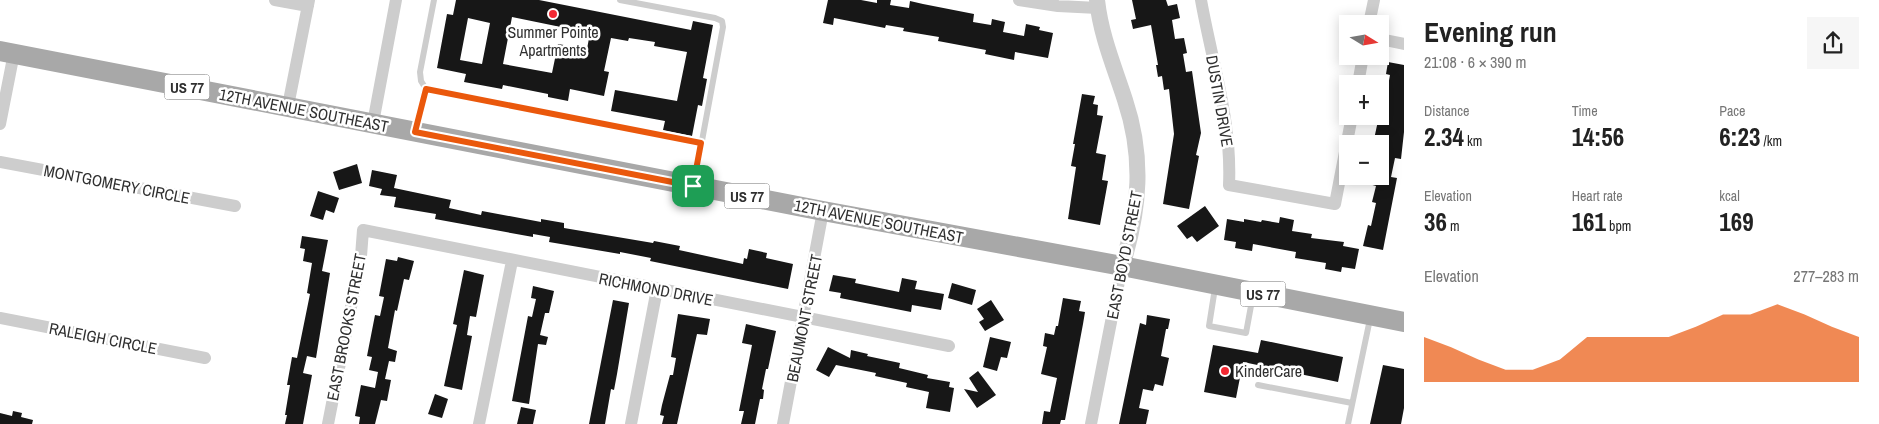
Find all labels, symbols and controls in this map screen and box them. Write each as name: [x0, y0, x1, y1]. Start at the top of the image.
marker: Summer Pointe Apartments: [547, 8, 559, 20]
text: Evening run: [1424, 13, 1557, 51]
north arrow: [1339, 15, 1389, 65]
map controls: [1339, 15, 1389, 185]
button: share: [1807, 17, 1859, 69]
place label: Summer Pointe Apartments: [507, 21, 599, 61]
text: 21:08 · 6 × 390 m: [1424, 51, 1527, 73]
street label: DUSTIN DRIVE: [1201, 54, 1239, 148]
road number: US 77: [164, 74, 210, 100]
button: +: [1339, 75, 1389, 125]
street label: 12TH AVENUE SOUTHEAST: [218, 83, 390, 137]
text: Distance: [1424, 102, 1469, 120]
text: Time: [1572, 102, 1598, 120]
text: Pace: [1719, 102, 1746, 120]
text: 2.34: [1424, 120, 1464, 154]
text: 14:56: [1572, 120, 1624, 154]
text: 6:23: [1719, 120, 1760, 154]
text: km: [1464, 132, 1482, 150]
text: /km: [1760, 132, 1782, 150]
button: −: [1339, 135, 1389, 185]
street label: MONTGOMERY CIRCLE: [42, 159, 192, 209]
pin: [672, 165, 714, 207]
icon: arrive: [679, 172, 707, 200]
road number: US 77: [724, 184, 770, 208]
text: Elevation: [1424, 187, 1472, 205]
text: Heart rate: [1572, 187, 1623, 205]
text: kcal: [1719, 187, 1740, 205]
street label: EAST BOYD STREET: [1101, 189, 1147, 321]
street label: 12TH AVENUE SOUTHEAST: [793, 194, 965, 248]
text: 36: [1424, 205, 1447, 239]
text: 161: [1572, 205, 1606, 239]
text: 169: [1719, 205, 1754, 239]
text: m: [1447, 217, 1460, 235]
text: bpm: [1606, 217, 1631, 235]
street label: EAST BROOKS STREET: [321, 252, 371, 402]
street label: BEAUMONT STREET: [781, 252, 827, 384]
text: Elevation: [1424, 265, 1479, 287]
text: 277–283 m: [1793, 265, 1859, 287]
street label: RICHMOND DRIVE: [597, 267, 715, 311]
road number: US 77: [1240, 282, 1286, 306]
street label: RALEIGH CIRCLE: [47, 317, 159, 359]
place label: KinderCare: [1235, 360, 1302, 382]
marker: KinderCare: [1219, 365, 1231, 377]

